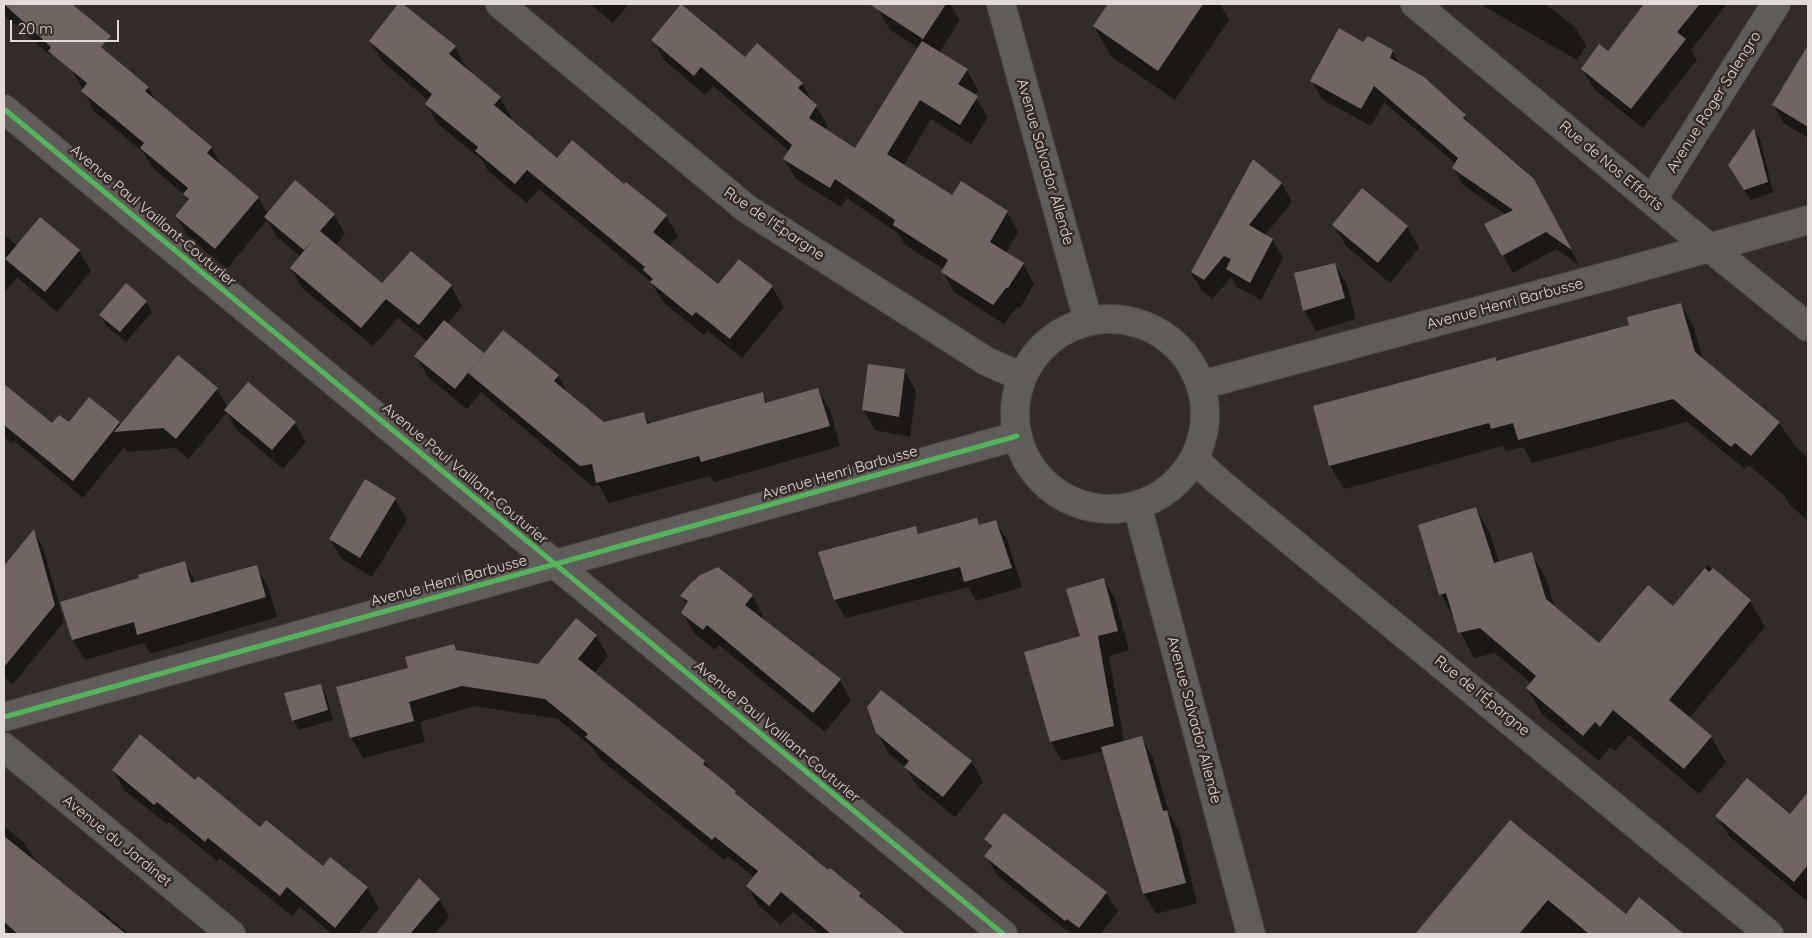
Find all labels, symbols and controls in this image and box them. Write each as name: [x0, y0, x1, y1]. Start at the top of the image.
scale bar: [12, 10, 121, 42]
text: 20 m: [18, 19, 53, 38]
street label: Avenue Roger Salengro: [1663, 28, 1765, 176]
street label: Avenue Salvador Allende: [1013, 77, 1077, 247]
street label: Rue de Nos Efforts: [1555, 117, 1667, 215]
street label: Avenue Paul Vaillant-Couturier: [66, 141, 240, 291]
street label: Rue de l'Épargne: [720, 184, 828, 264]
street label: Avenue Henri Barbusse: [1425, 274, 1585, 334]
street label: Avenue Paul Vaillant-Couturier: [378, 399, 552, 549]
street label: Avenue Henri Barbusse: [760, 442, 920, 504]
street label: Avenue Henri Barbusse: [369, 551, 529, 611]
street label: Avenue Salvador Allende: [1163, 635, 1225, 805]
street label: Rue de l'Épargne: [1431, 652, 1533, 740]
street label: Avenue Paul Vaillant-Couturier: [690, 657, 864, 807]
street label: Avenue du Jardinet: [59, 792, 175, 890]

